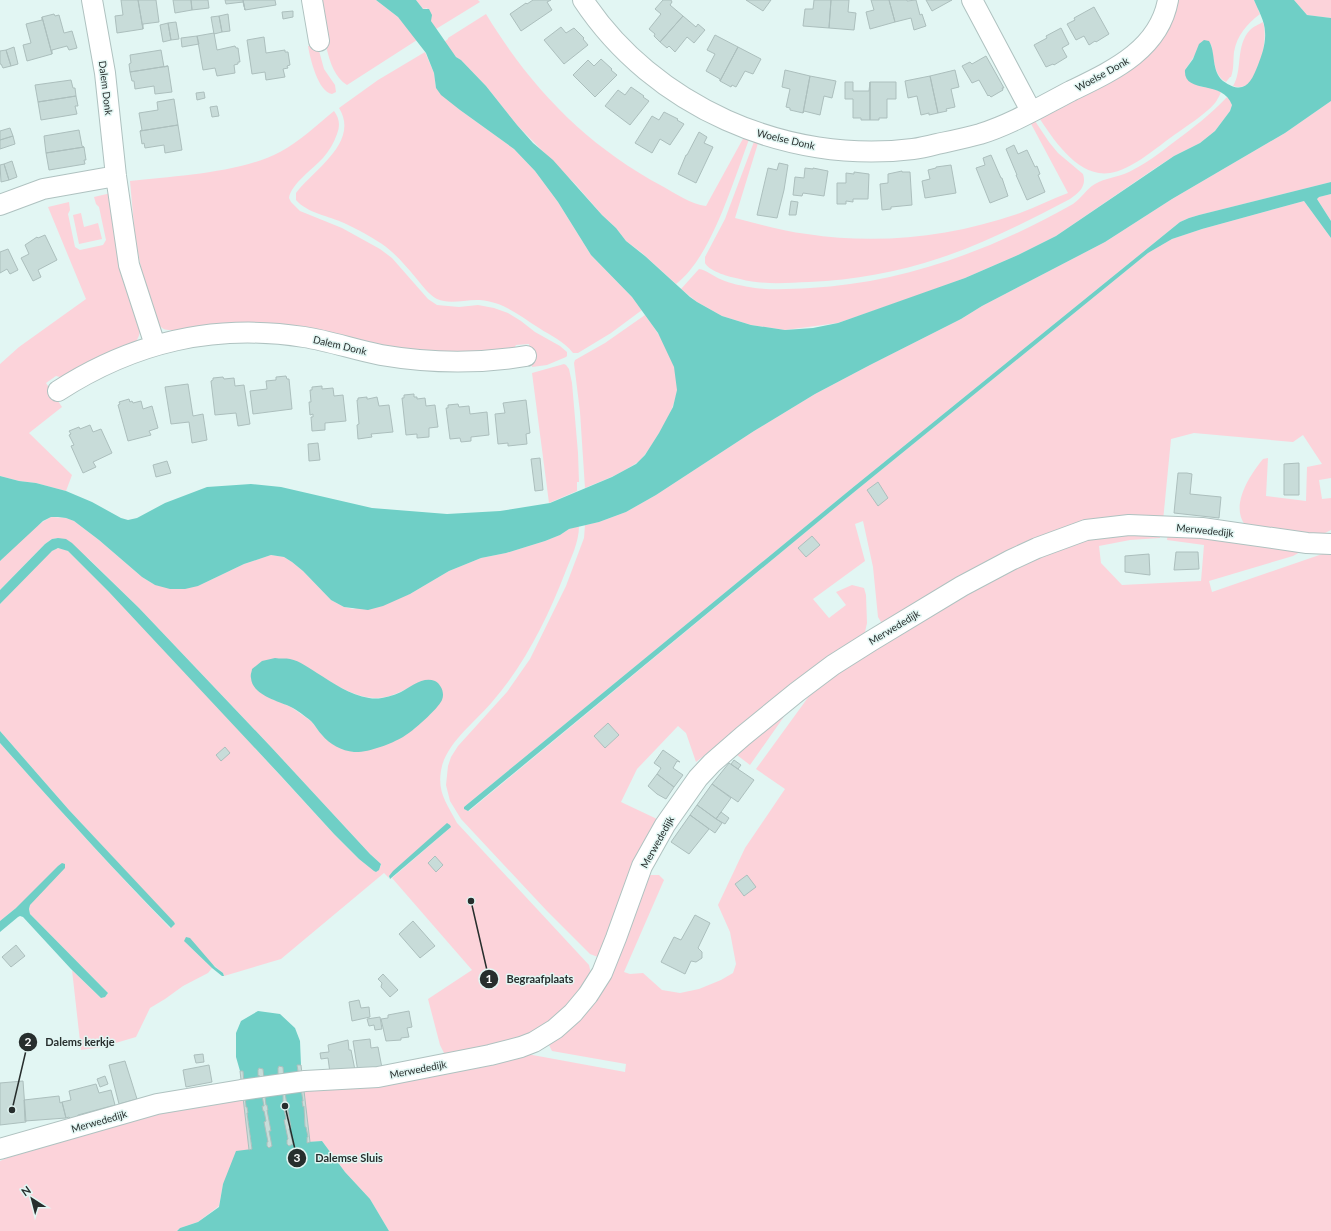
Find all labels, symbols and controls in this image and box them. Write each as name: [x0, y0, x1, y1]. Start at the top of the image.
street label: Woelse Donk: [1073, 54, 1132, 94]
street label: Dalem Donk: [97, 60, 115, 117]
street label: Woelse Donk: [756, 127, 817, 152]
street label: Dalem Donk: [312, 333, 369, 357]
street label: Merwededijk: [1176, 521, 1235, 539]
street label: Merwededijk: [866, 607, 923, 647]
street label: Merwededijk: [638, 813, 677, 870]
callout: Begraafplaats: [479, 967, 582, 990]
text: 1: [486, 971, 493, 986]
text: Begraafplaats: [507, 972, 574, 985]
callout: Dalems kerkje: [18, 1030, 123, 1053]
text: 2: [25, 1034, 32, 1049]
text: Dalems kerkje: [45, 1035, 115, 1048]
street label: Merwededijk: [389, 1057, 448, 1080]
street label: Merwededijk: [70, 1107, 129, 1135]
callout: Dalemse Sluis: [287, 1147, 391, 1170]
text: 3: [294, 1150, 301, 1165]
text: Dalemse Sluis: [315, 1151, 383, 1164]
north arrow: [12, 1179, 52, 1219]
text: N: [19, 1183, 33, 1198]

